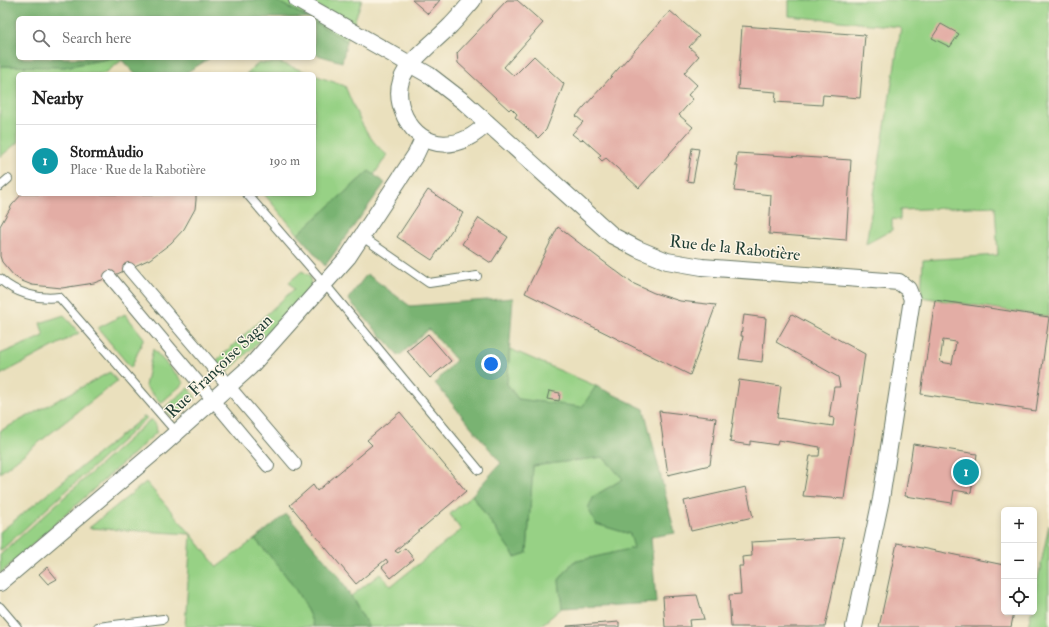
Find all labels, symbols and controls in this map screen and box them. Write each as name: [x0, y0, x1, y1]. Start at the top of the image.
search box: [16, 16, 316, 60]
icon: search: [30, 27, 52, 49]
text: Search here: [62, 29, 131, 48]
text: Nearby: [32, 88, 83, 109]
text: StormAudio: [70, 143, 143, 162]
text: 1: [43, 153, 47, 169]
text: 190 m: [269, 153, 300, 169]
text: Place · Rue de la Rabotière: [70, 162, 206, 178]
street label: Rue de la Rabotière: [668, 231, 802, 265]
street label: Rue Françoise Sagan: [161, 310, 277, 422]
your location: [481, 354, 501, 374]
pin: 1: [953, 457, 979, 487]
map controls: [1001, 507, 1037, 615]
button: +: [1001, 507, 1037, 543]
button: −: [1001, 543, 1037, 579]
button: locate: [1001, 579, 1037, 615]

